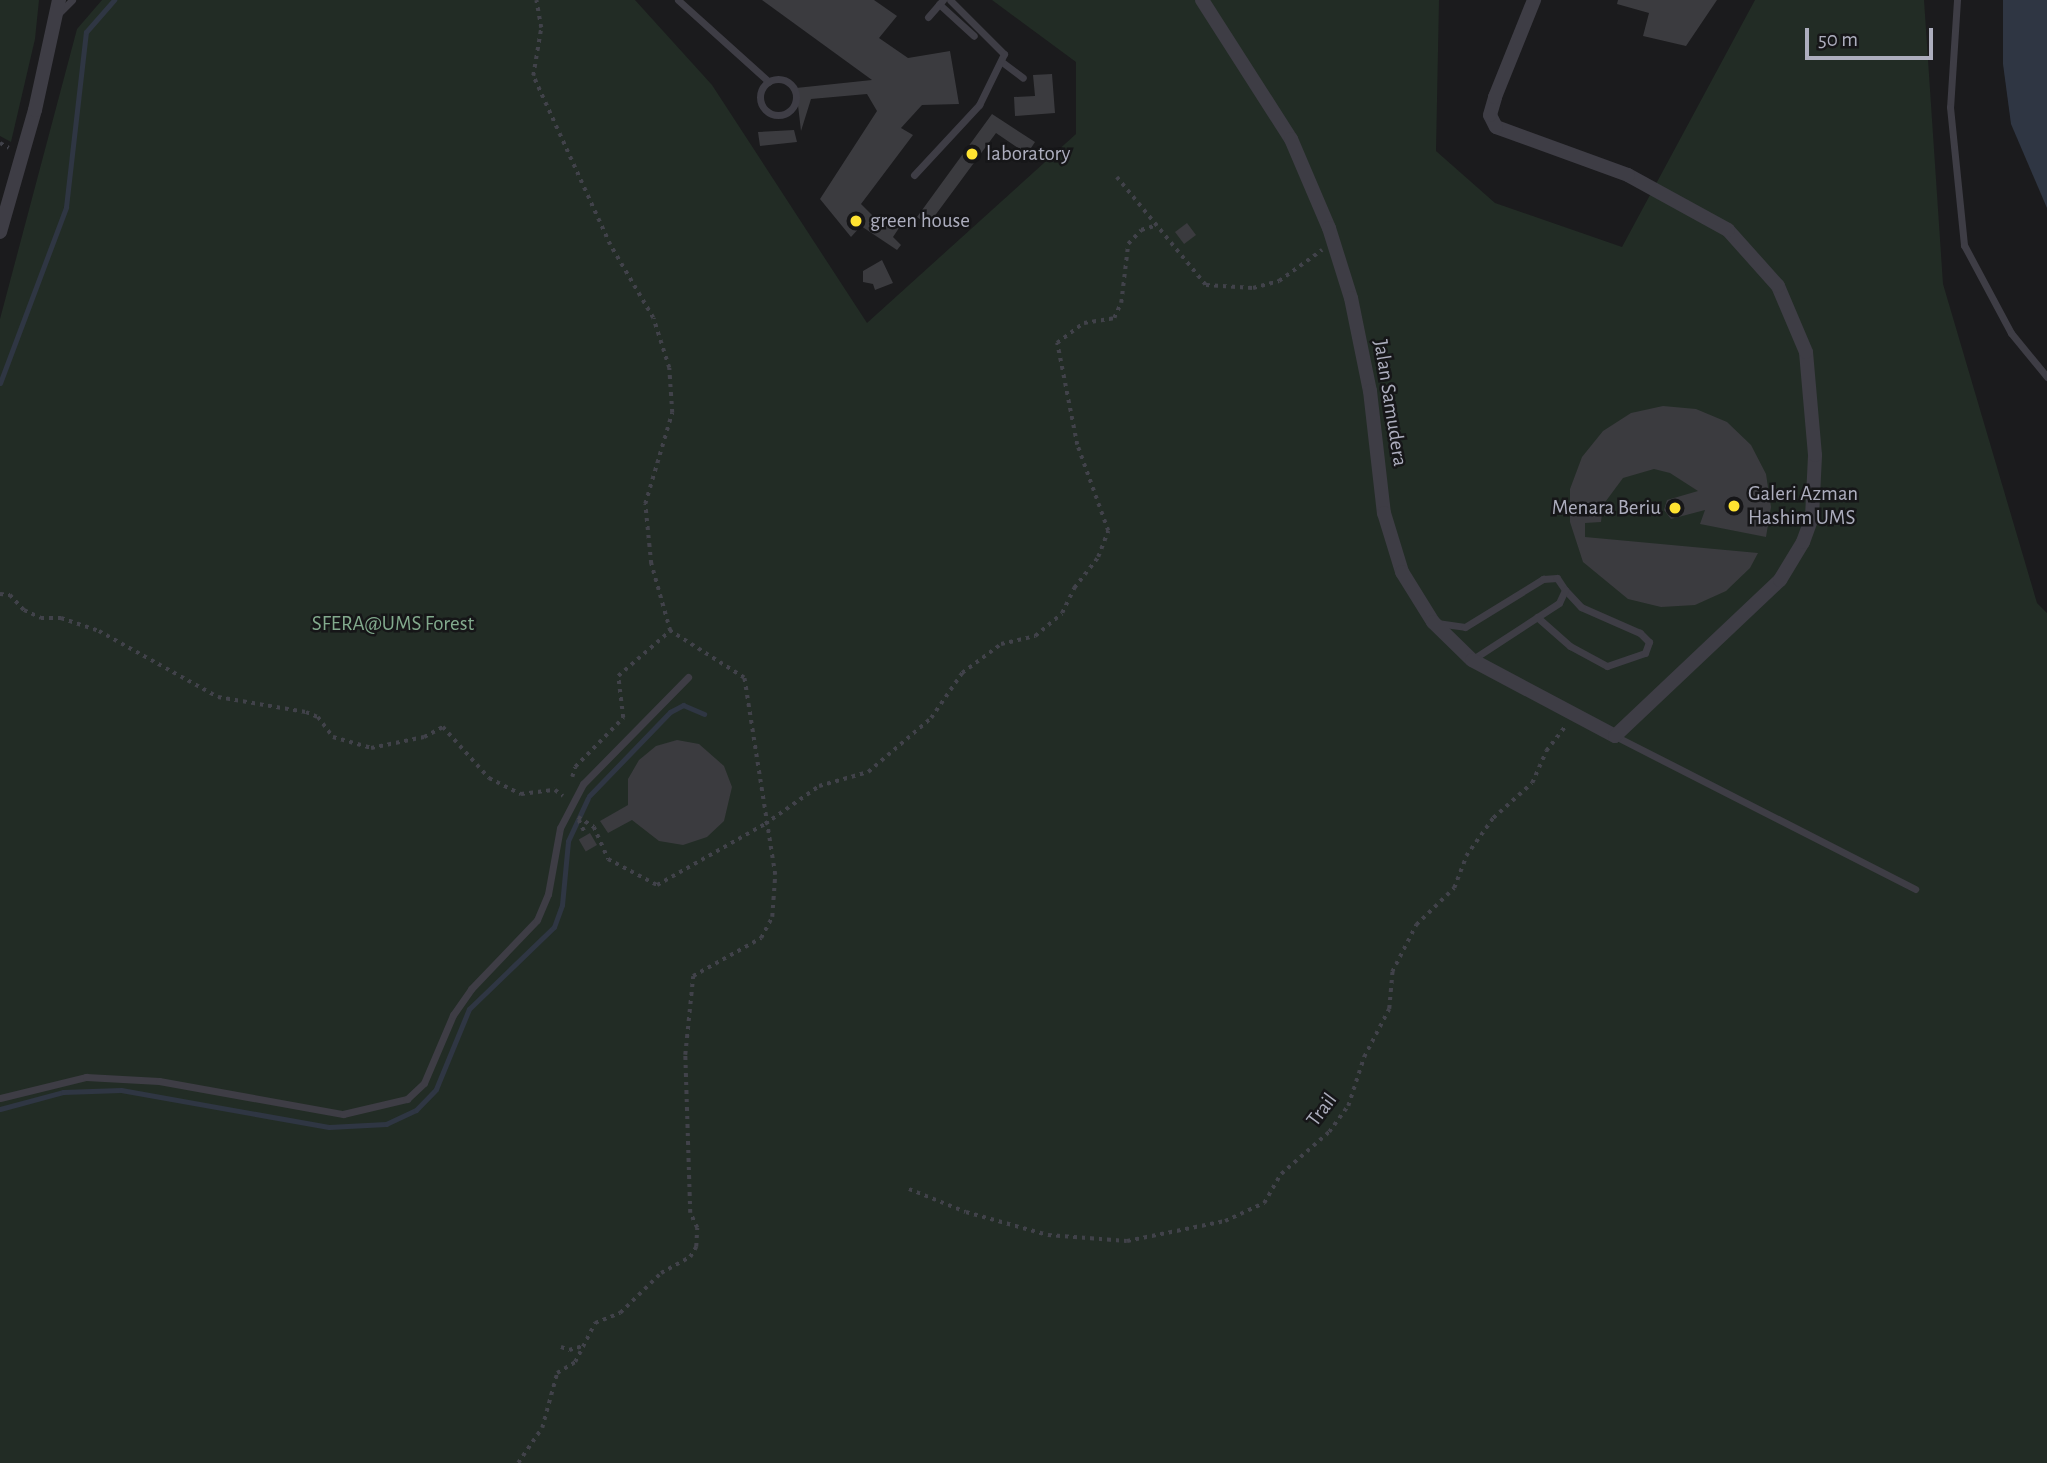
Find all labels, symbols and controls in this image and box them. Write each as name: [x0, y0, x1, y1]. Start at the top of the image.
scale bar: [1809, 14, 1937, 58]
text: 50 m: [1818, 29, 1858, 50]
place label: laboratory: [986, 141, 1071, 167]
marker: laboratory: [964, 146, 980, 162]
place label: green house: [870, 208, 970, 234]
marker: green house: [848, 213, 864, 229]
street label: Jalan Samudera: [1368, 338, 1412, 468]
place label: Galeri Azman Hashim UMS: [1748, 481, 1858, 531]
place label: Menara Beriu: [1552, 495, 1661, 521]
marker: Galeri Azman Hashim UMS: [1726, 498, 1742, 514]
marker: Menara Beriu: [1667, 500, 1683, 516]
park label: SFERA@UMS Forest: [312, 611, 474, 637]
street label: Trail: [1301, 1088, 1343, 1132]

